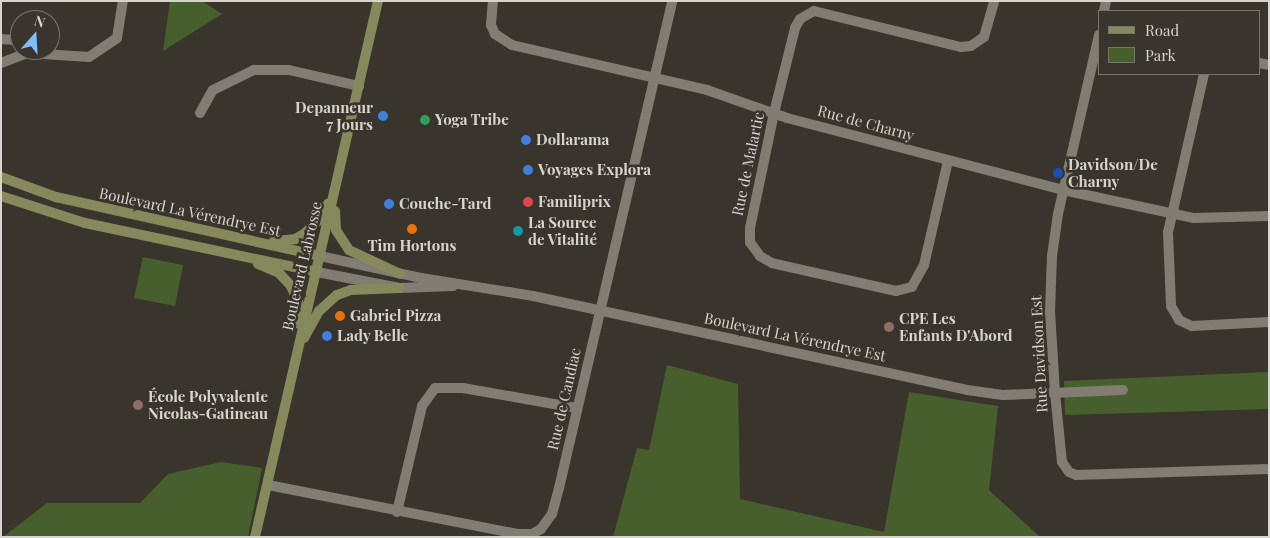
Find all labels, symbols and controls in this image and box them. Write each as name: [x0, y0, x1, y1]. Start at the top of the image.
north arrow: [10, 10, 60, 60]
legend: [1098, 10, 1260, 75]
text: N: [32, 11, 48, 32]
text: Road: [1145, 20, 1179, 40]
text: Park: [1145, 45, 1176, 65]
place label: Depanneur 7 Jours: [295, 98, 373, 133]
street label: Rue de Charny: [816, 101, 916, 145]
marker: Depanneur 7 Jours: [377, 110, 389, 122]
street label: Rue de Malartic: [728, 110, 768, 218]
place label: Yoga Tribe: [435, 111, 509, 129]
marker: Yoga Tribe: [419, 114, 431, 126]
place label: Dollarama: [536, 131, 609, 149]
marker: Dollarama: [520, 134, 532, 146]
place label: Davidson/De Charny: [1068, 155, 1158, 190]
place label: Voyages Explora: [538, 161, 651, 179]
marker: Voyages Explora: [522, 164, 534, 176]
marker: Davidson/De Charny: [1052, 167, 1064, 179]
street label: Boulevard La Vérendrye Est: [97, 184, 283, 240]
place label: Familiprix: [538, 193, 611, 211]
place label: Couche-Tard: [399, 195, 491, 213]
marker: Familiprix: [522, 196, 534, 208]
marker: Couche-Tard: [383, 198, 395, 210]
street label: Boulevard Labrosse: [278, 200, 326, 332]
place label: La Source de Vitalité: [528, 213, 598, 248]
marker: Tim Hortons: [406, 223, 418, 235]
marker: La Source de Vitalité: [512, 225, 524, 237]
place label: Tim Hortons: [368, 237, 456, 255]
street label: Rue Davidson Est: [1027, 295, 1051, 413]
place label: Gabriel Pizza: [350, 307, 441, 325]
street label: Boulevard La Vérendrye Est: [702, 309, 888, 365]
place label: CPE Les Enfants D'Abord: [899, 309, 1013, 344]
marker: Gabriel Pizza: [334, 310, 346, 322]
marker: CPE Les Enfants D'Abord: [883, 321, 895, 333]
place label: Lady Belle: [337, 327, 409, 345]
marker: Lady Belle: [321, 330, 333, 342]
street label: Rue de Candiac: [543, 346, 585, 452]
place label: École Polyvalente Nicolas-Gatineau: [148, 387, 268, 422]
marker: École Polyvalente Nicolas-Gatineau: [132, 399, 144, 411]

